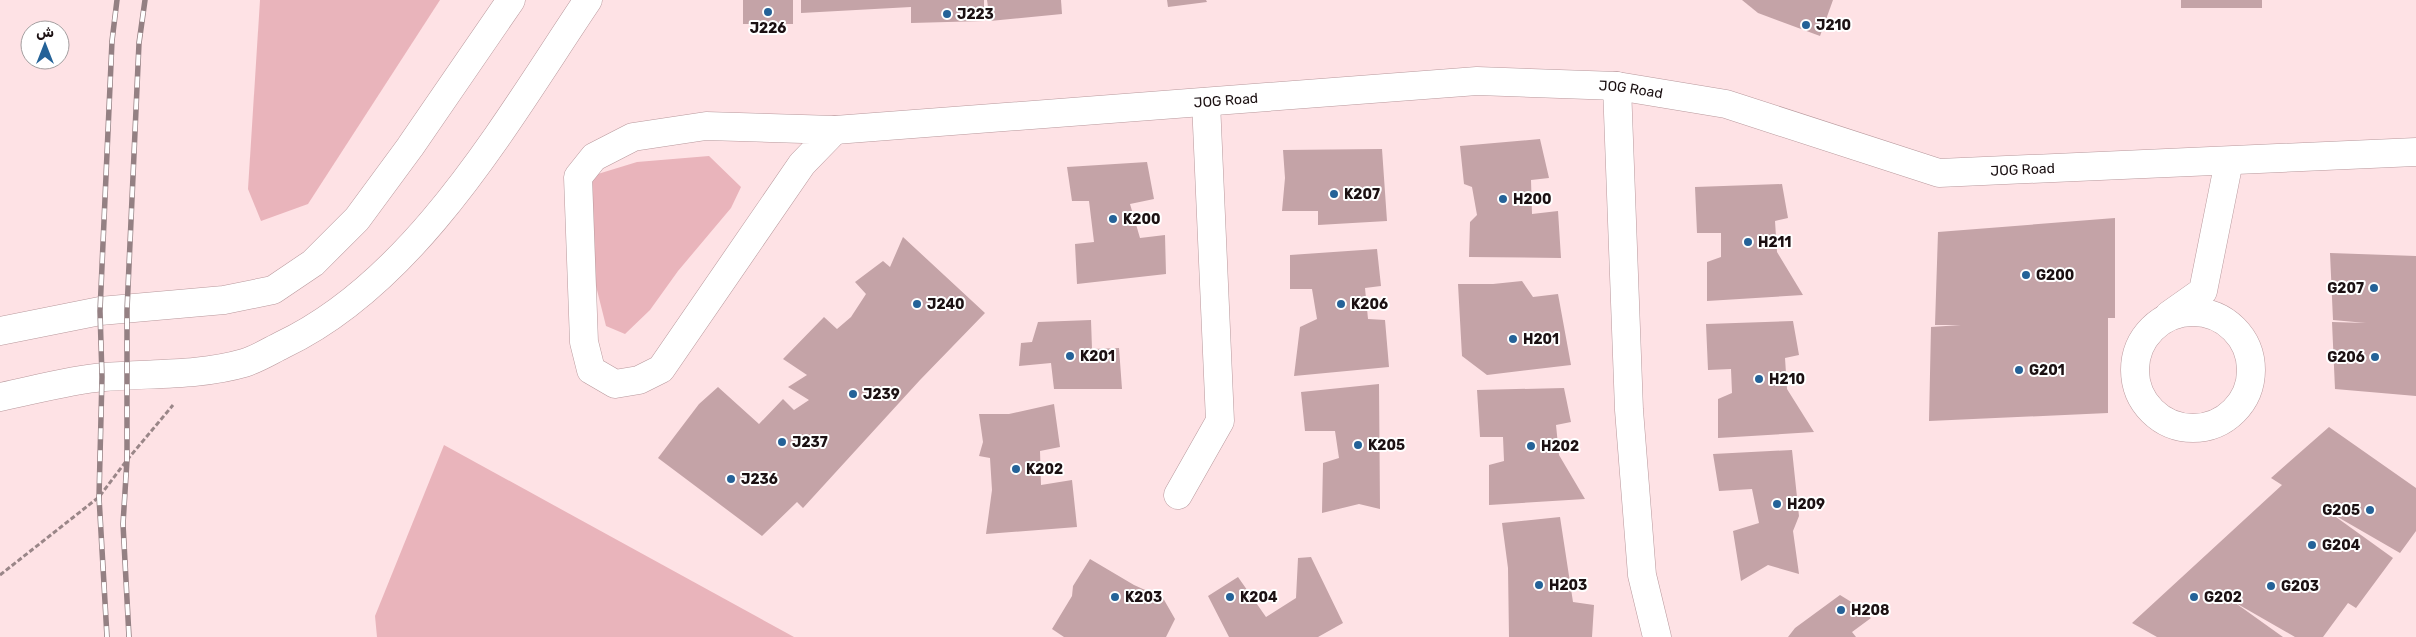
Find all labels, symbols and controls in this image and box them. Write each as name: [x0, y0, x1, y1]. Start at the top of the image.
marker: J226: [762, 6, 774, 18]
place label: J223: [957, 6, 994, 23]
marker: J223: [941, 8, 953, 20]
place label: J210: [1816, 17, 1851, 34]
marker: J210: [1800, 19, 1812, 31]
north arrow: [20, 20, 70, 70]
place label: J226: [750, 20, 786, 37]
text: ش: [36, 24, 54, 41]
street label: JOG Road: [1598, 77, 1664, 102]
street label: JOG Road: [1193, 90, 1259, 112]
street label: JOG Road: [1990, 160, 2055, 180]
place label: K207: [1344, 186, 1380, 203]
marker: K207: [1328, 188, 1340, 200]
place label: H200: [1513, 191, 1552, 208]
marker: H200: [1497, 193, 1509, 205]
place label: K200: [1123, 211, 1160, 228]
marker: K200: [1107, 213, 1119, 225]
place label: H211: [1758, 234, 1791, 251]
marker: H211: [1742, 236, 1754, 248]
place label: G200: [2036, 267, 2074, 284]
marker: G200: [2020, 269, 2032, 281]
place label: G207: [2327, 280, 2364, 297]
marker: G207: [2368, 282, 2380, 294]
place label: J240: [927, 296, 965, 313]
place label: K206: [1351, 296, 1388, 313]
marker: J240: [911, 298, 923, 310]
marker: K206: [1335, 298, 1347, 310]
place label: H201: [1523, 331, 1559, 348]
marker: H201: [1507, 333, 1519, 345]
place label: K201: [1080, 348, 1115, 365]
place label: G206: [2327, 349, 2365, 366]
marker: K201: [1064, 350, 1076, 362]
marker: G206: [2369, 351, 2381, 363]
place label: G201: [2029, 362, 2065, 379]
marker: G201: [2013, 364, 2025, 376]
place label: H210: [1769, 371, 1805, 388]
marker: H210: [1753, 373, 1765, 385]
place label: J239: [863, 386, 900, 403]
marker: J239: [847, 388, 859, 400]
place label: J237: [792, 434, 828, 451]
marker: J237: [776, 436, 788, 448]
place label: K205: [1368, 437, 1405, 454]
place label: H202: [1541, 438, 1579, 455]
marker: K205: [1352, 439, 1364, 451]
marker: H202: [1525, 440, 1537, 452]
place label: K202: [1026, 461, 1063, 478]
marker: K202: [1010, 463, 1022, 475]
place label: J236: [741, 471, 778, 488]
marker: J236: [725, 473, 737, 485]
place label: H209: [1787, 496, 1825, 513]
marker: H209: [1771, 498, 1783, 510]
place label: G205: [2322, 502, 2360, 519]
marker: G205: [2364, 504, 2376, 516]
place label: G204: [2322, 537, 2361, 554]
marker: G204: [2306, 539, 2318, 551]
place label: H203: [1549, 577, 1587, 594]
place label: G203: [2281, 578, 2319, 595]
marker: H203: [1533, 579, 1545, 591]
marker: G203: [2265, 580, 2277, 592]
place label: K203: [1125, 589, 1162, 606]
place label: K204: [1240, 589, 1278, 606]
place label: G202: [2204, 589, 2242, 606]
marker: K203: [1109, 591, 1121, 603]
marker: K204: [1224, 591, 1236, 603]
marker: G202: [2188, 591, 2200, 603]
place label: H208: [1851, 602, 1890, 619]
marker: H208: [1835, 604, 1847, 616]

